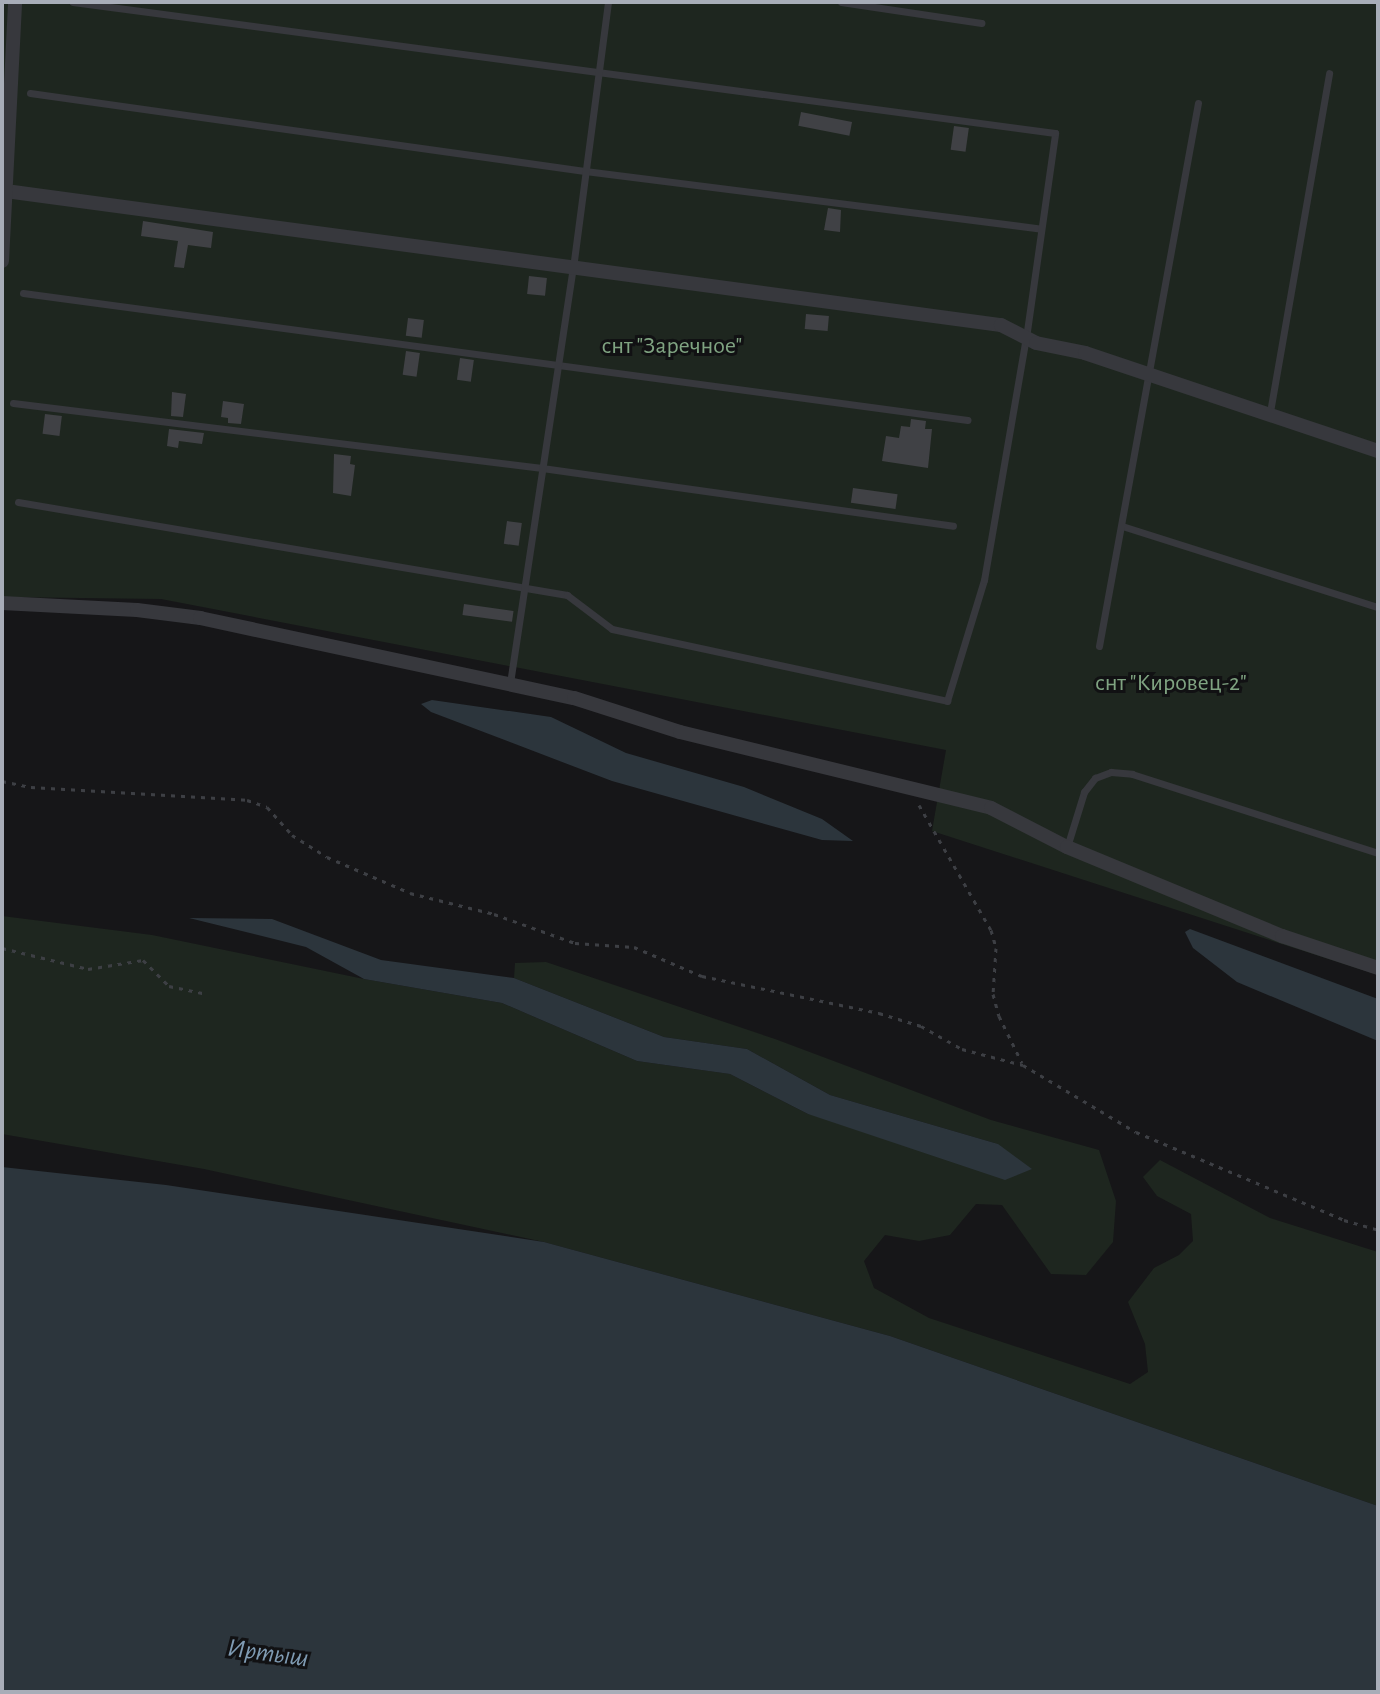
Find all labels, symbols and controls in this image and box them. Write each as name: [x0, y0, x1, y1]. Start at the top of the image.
park label: снт "Заречное": [602, 333, 742, 361]
park label: снт "Кировец-2": [1095, 670, 1247, 698]
water label: Иртыш: [226, 1633, 310, 1675]

